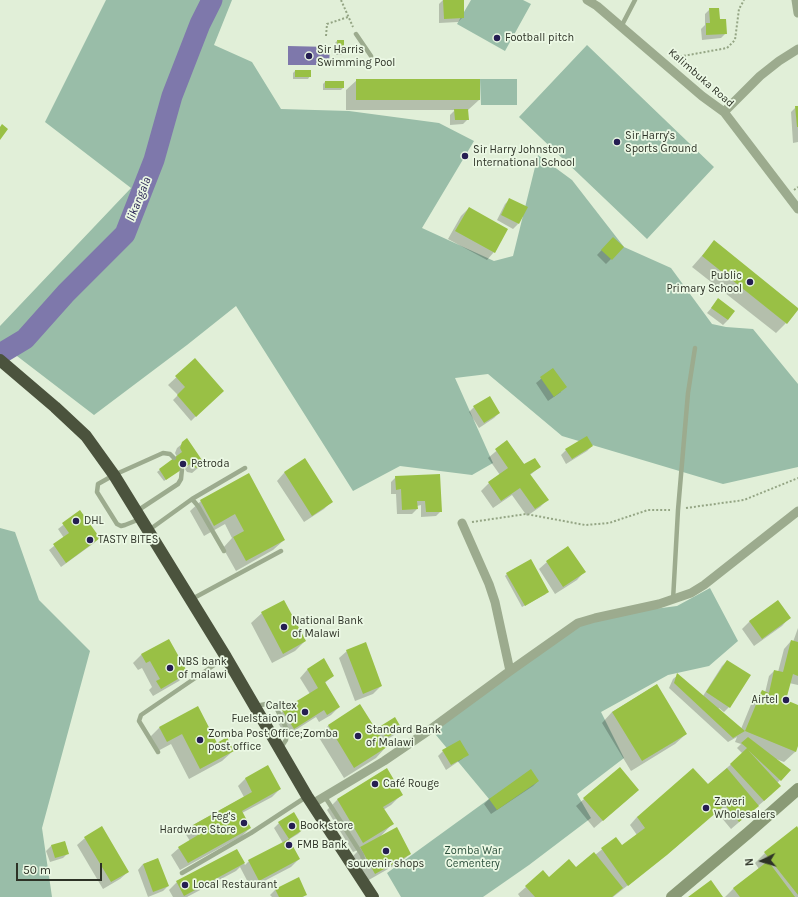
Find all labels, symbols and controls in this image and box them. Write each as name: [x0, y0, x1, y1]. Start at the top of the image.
place label: Football pitch: [505, 31, 574, 45]
marker: Football pitch: [492, 33, 502, 43]
place label: Sir Harris Swimming Pool: [317, 43, 395, 69]
street label: Kalimbuka Road: [665, 46, 737, 110]
marker: Sir Harris Swimming Pool: [304, 51, 314, 61]
place label: Sir Harry's Sports Ground: [625, 129, 697, 155]
marker: Sir Harry's Sports Ground: [612, 137, 622, 147]
place label: Sir Harry Johnston International School: [473, 143, 575, 169]
marker: Sir Harry Johnston International School: [460, 151, 470, 161]
water label: likangala: [124, 175, 154, 223]
place label: Public Primary School: [667, 269, 742, 295]
marker: Public Primary School: [745, 277, 755, 287]
place label: Petroda: [191, 457, 229, 471]
marker: Petroda: [178, 459, 188, 469]
place label: DHL: [84, 514, 104, 528]
marker: DHL: [71, 516, 81, 526]
place label: TASTY BITES: [98, 533, 158, 547]
marker: TASTY BITES: [85, 535, 95, 545]
place label: National Bank of Malawi: [292, 614, 363, 640]
marker: National Bank of Malawi: [279, 622, 289, 632]
place label: NBS bank of malawi: [178, 655, 227, 681]
marker: NBS bank of malawi: [165, 663, 175, 673]
place label: Airtel: [752, 693, 778, 707]
marker: Airtel: [781, 695, 791, 705]
place label: Caltex Fuelstaion 01: [231, 699, 297, 725]
marker: Caltex Fuelstaion 01: [300, 707, 310, 717]
place label: Standard Bank of Malawi: [366, 723, 441, 749]
place label: Zomba Post Office;Zomba post office: [208, 727, 338, 753]
marker: Standard Bank of Malawi: [353, 731, 363, 741]
marker: Zomba Post Office;Zomba post office: [195, 735, 205, 745]
place label: Café Rouge: [383, 777, 439, 791]
marker: Café Rouge: [370, 779, 380, 789]
place label: Zaveri Wholesalers: [714, 795, 776, 821]
marker: Zaveri Wholesalers: [701, 803, 711, 813]
place label: Feg's Hardware Store: [159, 810, 236, 836]
marker: Feg's Hardware Store: [239, 818, 249, 828]
place label: Book store: [300, 819, 353, 833]
marker: Book store: [287, 821, 297, 831]
place label: FMB Bank: [297, 838, 347, 852]
marker: FMB Bank: [284, 840, 294, 850]
north arrow: [742, 841, 782, 881]
park label: Zomba War Cementery: [444, 844, 502, 870]
marker: souvenir shops: [381, 846, 391, 856]
scale bar: [18, 855, 104, 881]
place label: souvenir shops: [348, 857, 424, 871]
text: N: [743, 858, 756, 867]
text: 50 m: [23, 863, 51, 877]
place label: Local Restaurant: [193, 878, 277, 892]
marker: Local Restaurant: [180, 880, 190, 890]

